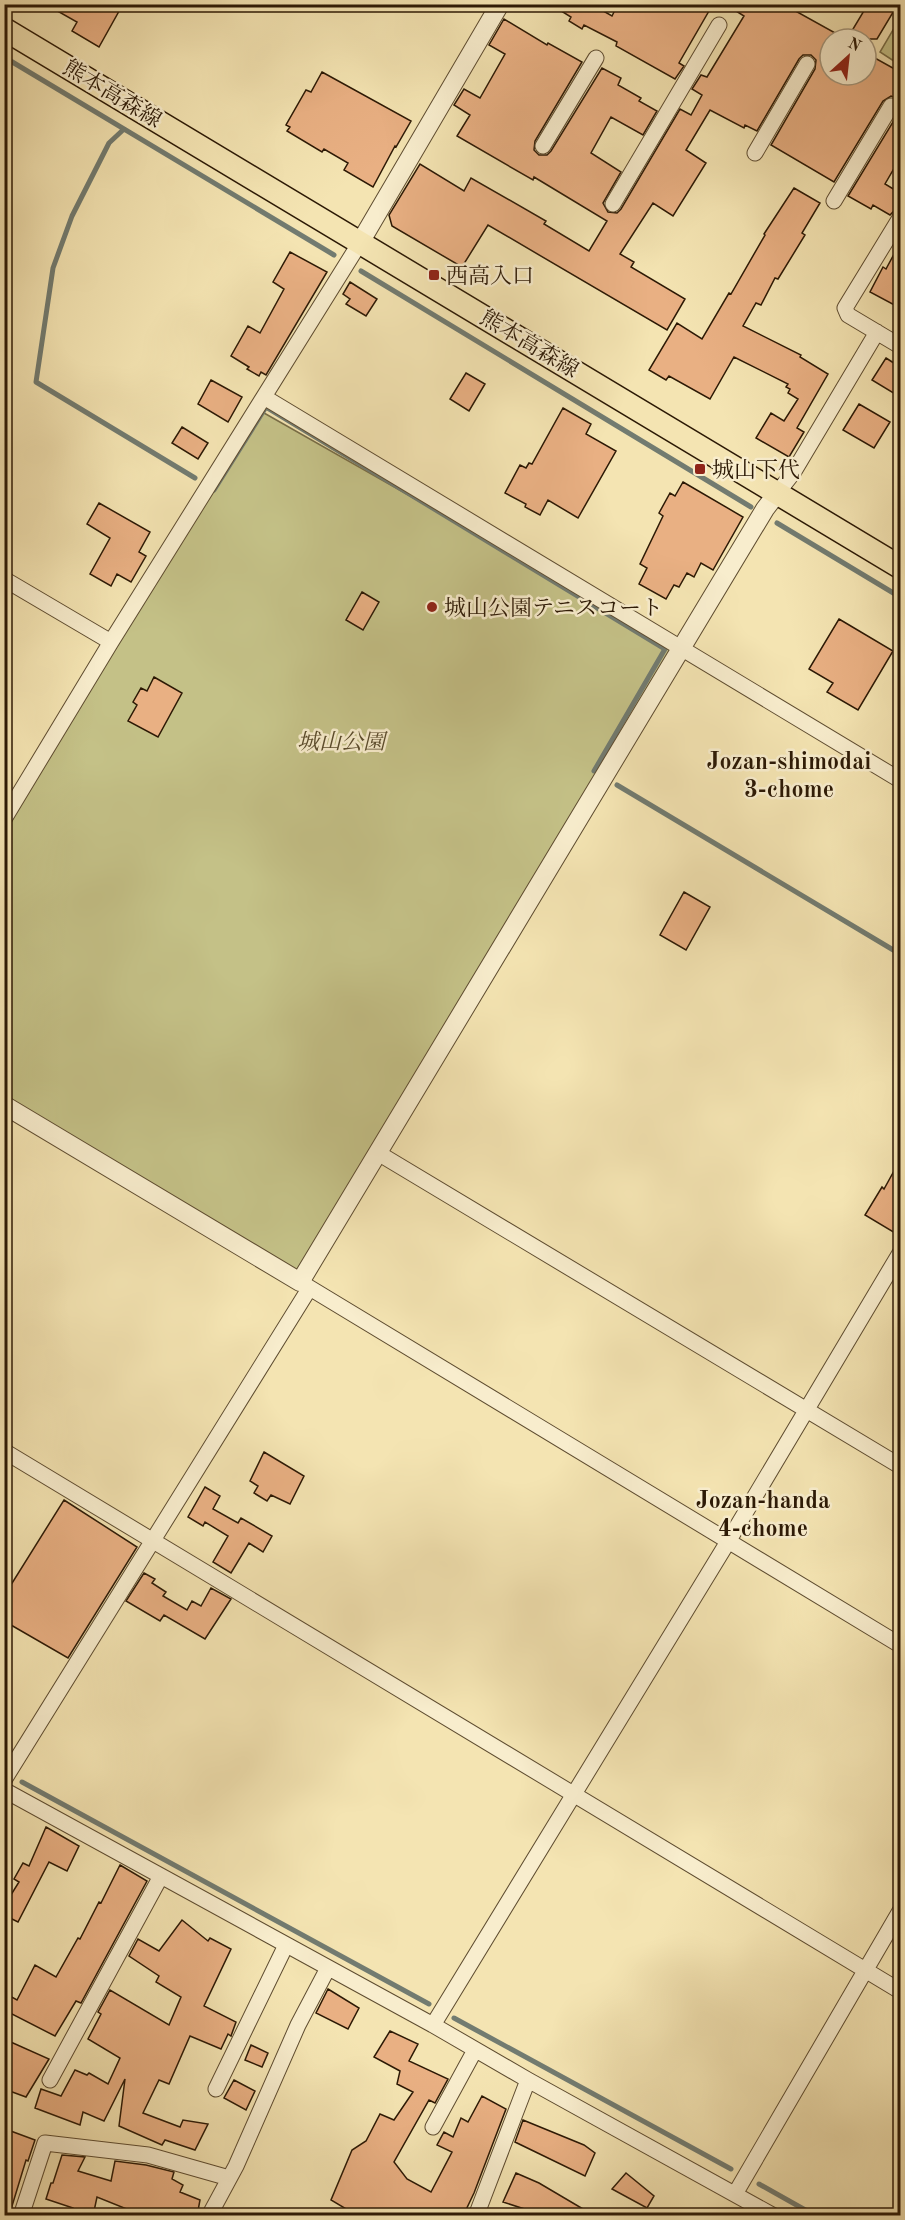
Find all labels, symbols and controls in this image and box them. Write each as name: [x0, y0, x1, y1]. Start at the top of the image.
north arrow: [818, 27, 878, 87]
text: N: [845, 36, 864, 56]
street label: 熊本高森線: [59, 55, 166, 132]
place label: 西高入口: [446, 264, 534, 288]
marker: 西高入口: [427, 268, 441, 282]
street label: 熊本高森線: [476, 305, 583, 382]
place label: 城山下代: [712, 458, 800, 482]
marker: 城山下代: [693, 462, 707, 476]
place label: 城山公園テニスコート: [444, 596, 663, 620]
marker: 城山公園テニスコート: [425, 600, 439, 614]
park label: 城山公園: [297, 730, 388, 754]
district label: Jozan-shimodai 3-chome: [707, 751, 871, 803]
district label: Jozan-handa 4-chome: [696, 1490, 830, 1542]

